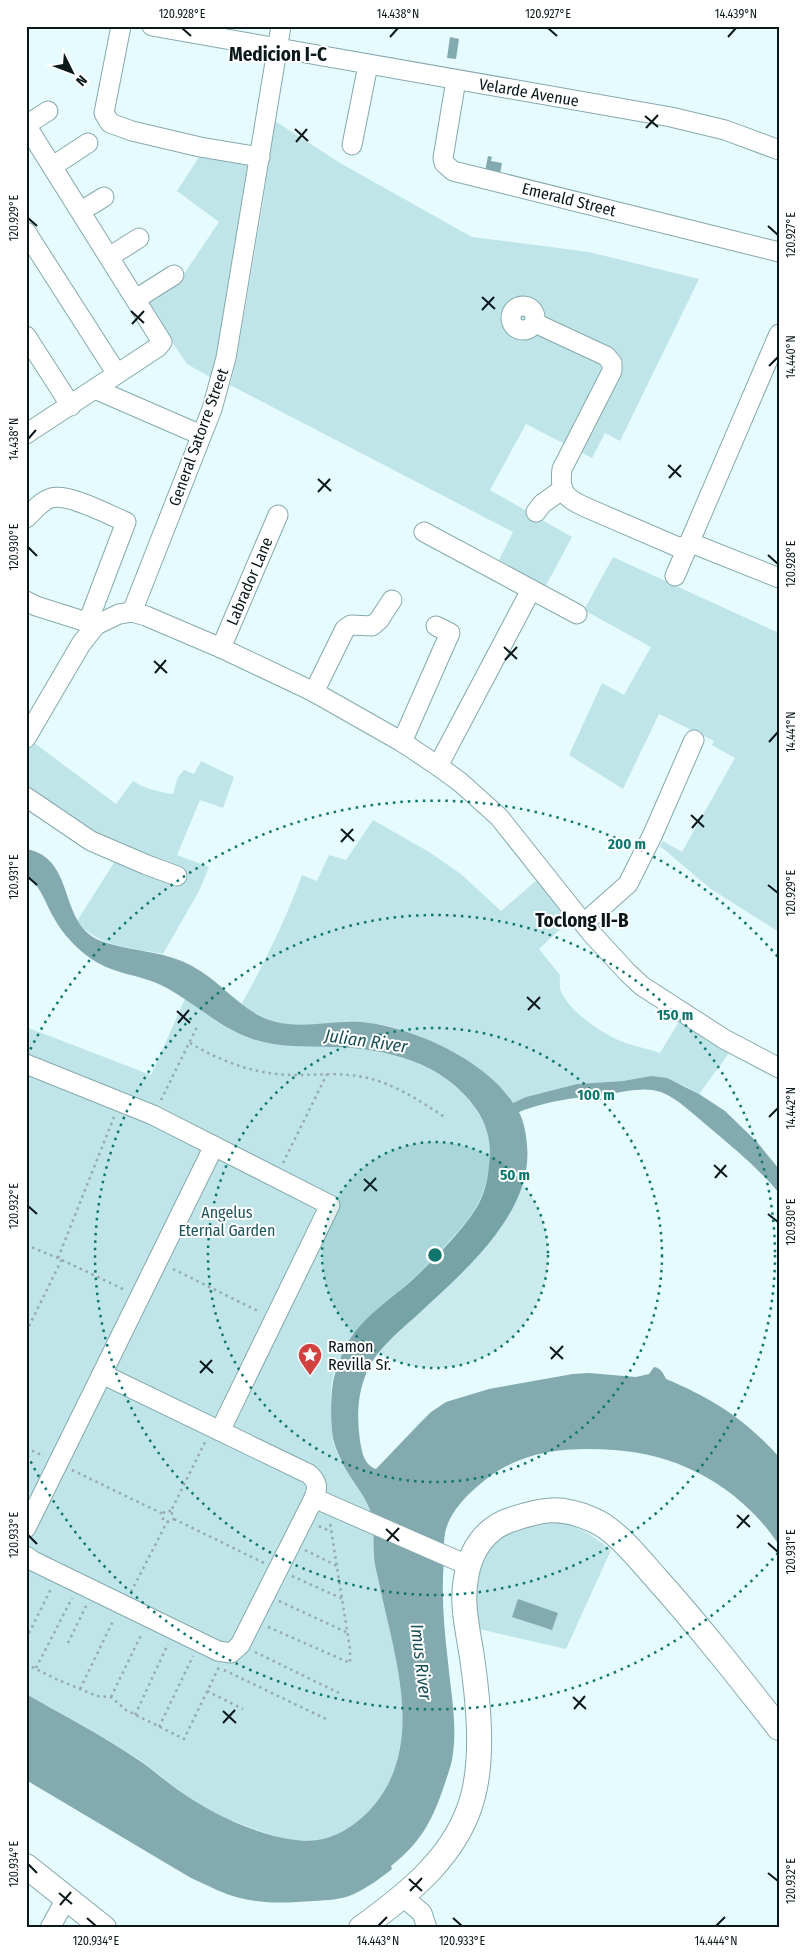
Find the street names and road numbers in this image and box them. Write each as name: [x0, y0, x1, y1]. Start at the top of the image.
street label: Velarde Avenue: [477, 74, 580, 111]
street label: Emerald Street: [520, 179, 619, 221]
street label: General Satorre Street: [165, 365, 232, 509]
street label: Labrador Lane: [222, 534, 277, 628]

